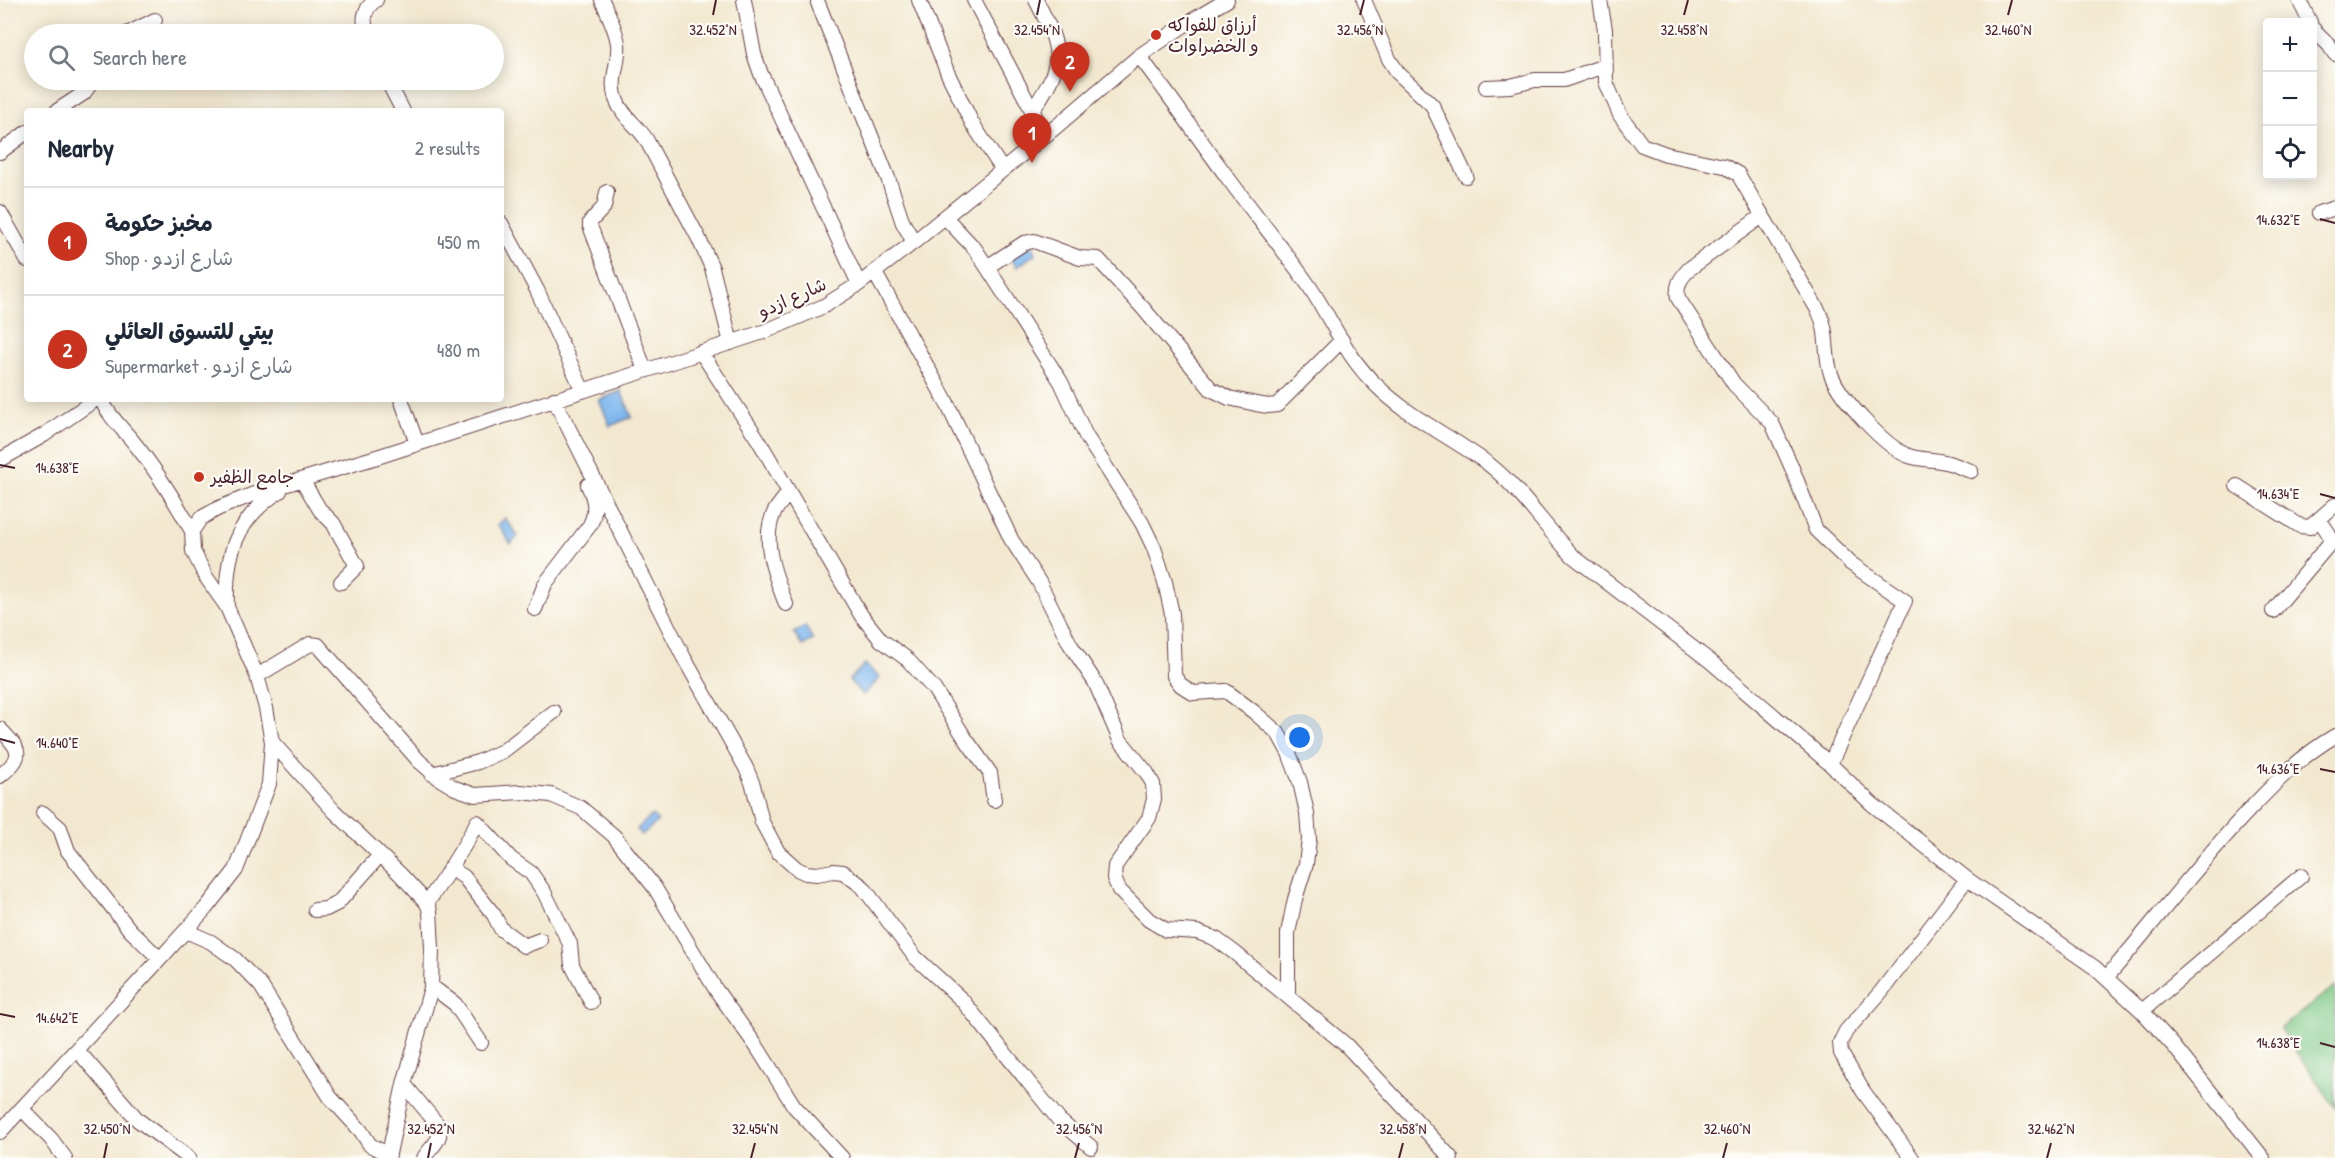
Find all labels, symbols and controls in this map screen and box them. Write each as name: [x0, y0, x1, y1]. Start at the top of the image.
place label: أرزاق للفواكه و الخضراوات: [1168, 12, 1259, 58]
map controls: [2263, 18, 2317, 180]
button: +: [2263, 18, 2317, 72]
text: 32.452°N: [689, 19, 737, 40]
text: 32.454°N: [1014, 19, 1060, 40]
text: 32.456°N: [1337, 19, 1383, 40]
text: 32.458°N: [1661, 19, 1707, 40]
text: 32.460°N: [1985, 19, 2031, 40]
search box: [24, 24, 504, 90]
marker: أرزاق للفواكه و الخضراوات: [1149, 28, 1163, 42]
icon: search: [45, 41, 78, 74]
text: Search here: [93, 42, 187, 72]
pin: 2: [1050, 42, 1090, 92]
button: −: [2263, 72, 2317, 126]
pin: 1: [1012, 114, 1052, 163]
button: locate: [2263, 126, 2317, 180]
text: Nearby: [48, 130, 114, 165]
text: 2 results: [415, 134, 480, 161]
text: مخبز حكومة: [105, 208, 213, 238]
text: 14.632°E: [2256, 209, 2300, 230]
text: 1: [64, 228, 71, 255]
text: 450 m: [437, 228, 480, 255]
text: Shop · شارع ازدو: [105, 244, 233, 271]
street label: شارع ازدو: [753, 271, 830, 324]
text: بيتي للتسوق العائلي: [105, 316, 274, 346]
text: 2: [63, 336, 72, 363]
text: 480 m: [437, 336, 480, 363]
text: Supermarket · شارع ازدو: [105, 352, 293, 379]
text: 14.638°E: [35, 457, 79, 478]
place label: جامع الظفير: [209, 464, 294, 490]
marker: جامع الظفير: [192, 470, 206, 484]
text: 14.634°E: [2257, 483, 2300, 504]
your location: [1285, 723, 1314, 752]
text: 14.640°E: [36, 732, 79, 753]
text: 14.636°E: [2256, 758, 2300, 779]
text: 14.642°E: [35, 1007, 79, 1028]
text: 14.638°E: [2256, 1032, 2300, 1053]
text: 32.450°N: [83, 1118, 131, 1139]
text: 32.452°N: [407, 1118, 455, 1139]
text: 32.454°N: [732, 1118, 778, 1139]
text: 32.456°N: [1056, 1118, 1102, 1139]
text: 32.458°N: [1380, 1118, 1426, 1139]
text: 32.460°N: [1704, 1118, 1750, 1139]
text: 32.462°N: [2027, 1118, 2075, 1139]

